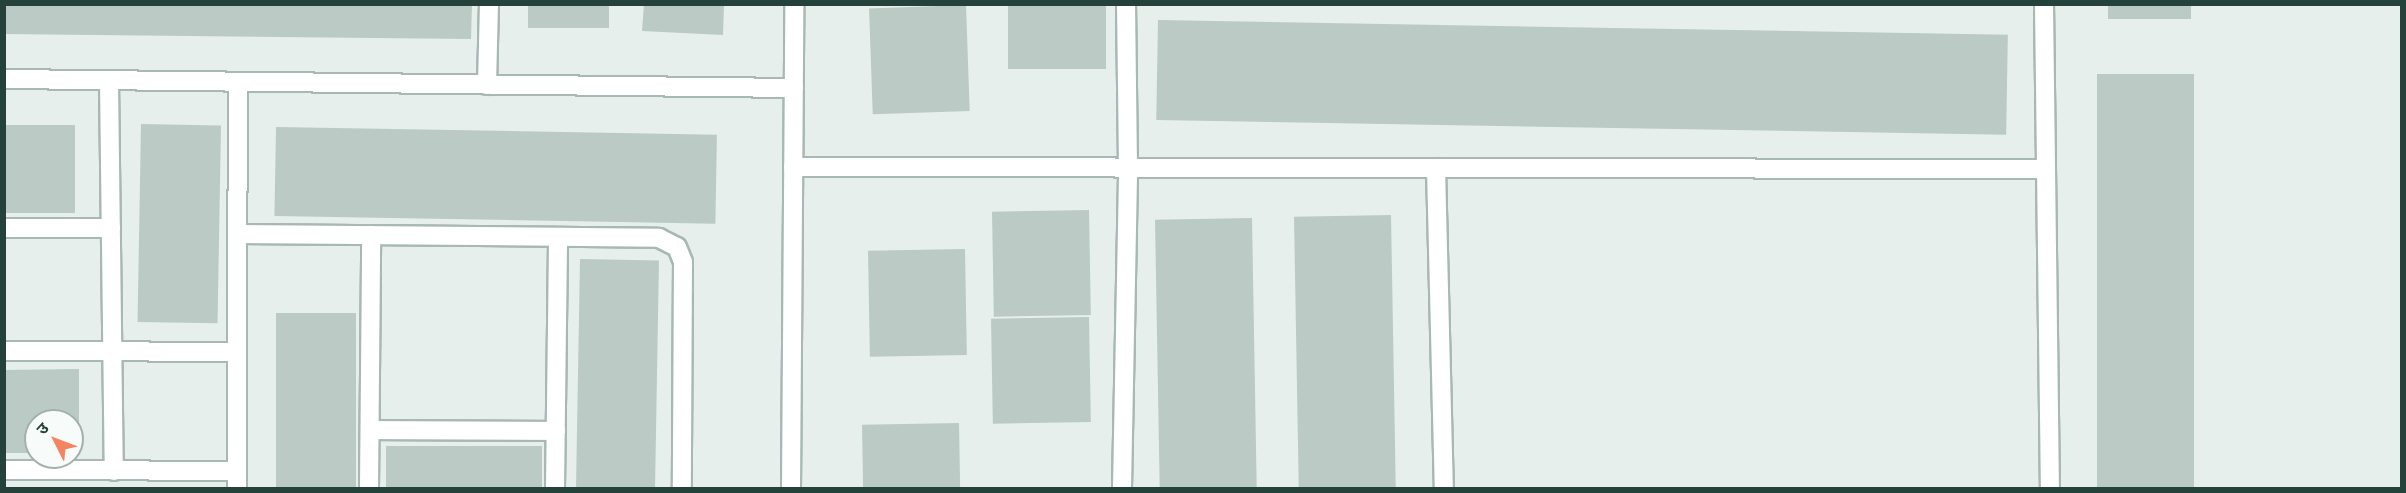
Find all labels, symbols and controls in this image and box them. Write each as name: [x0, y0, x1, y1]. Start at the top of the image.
north arrow: [24, 409, 84, 469]
text: उ: [31, 417, 53, 439]

